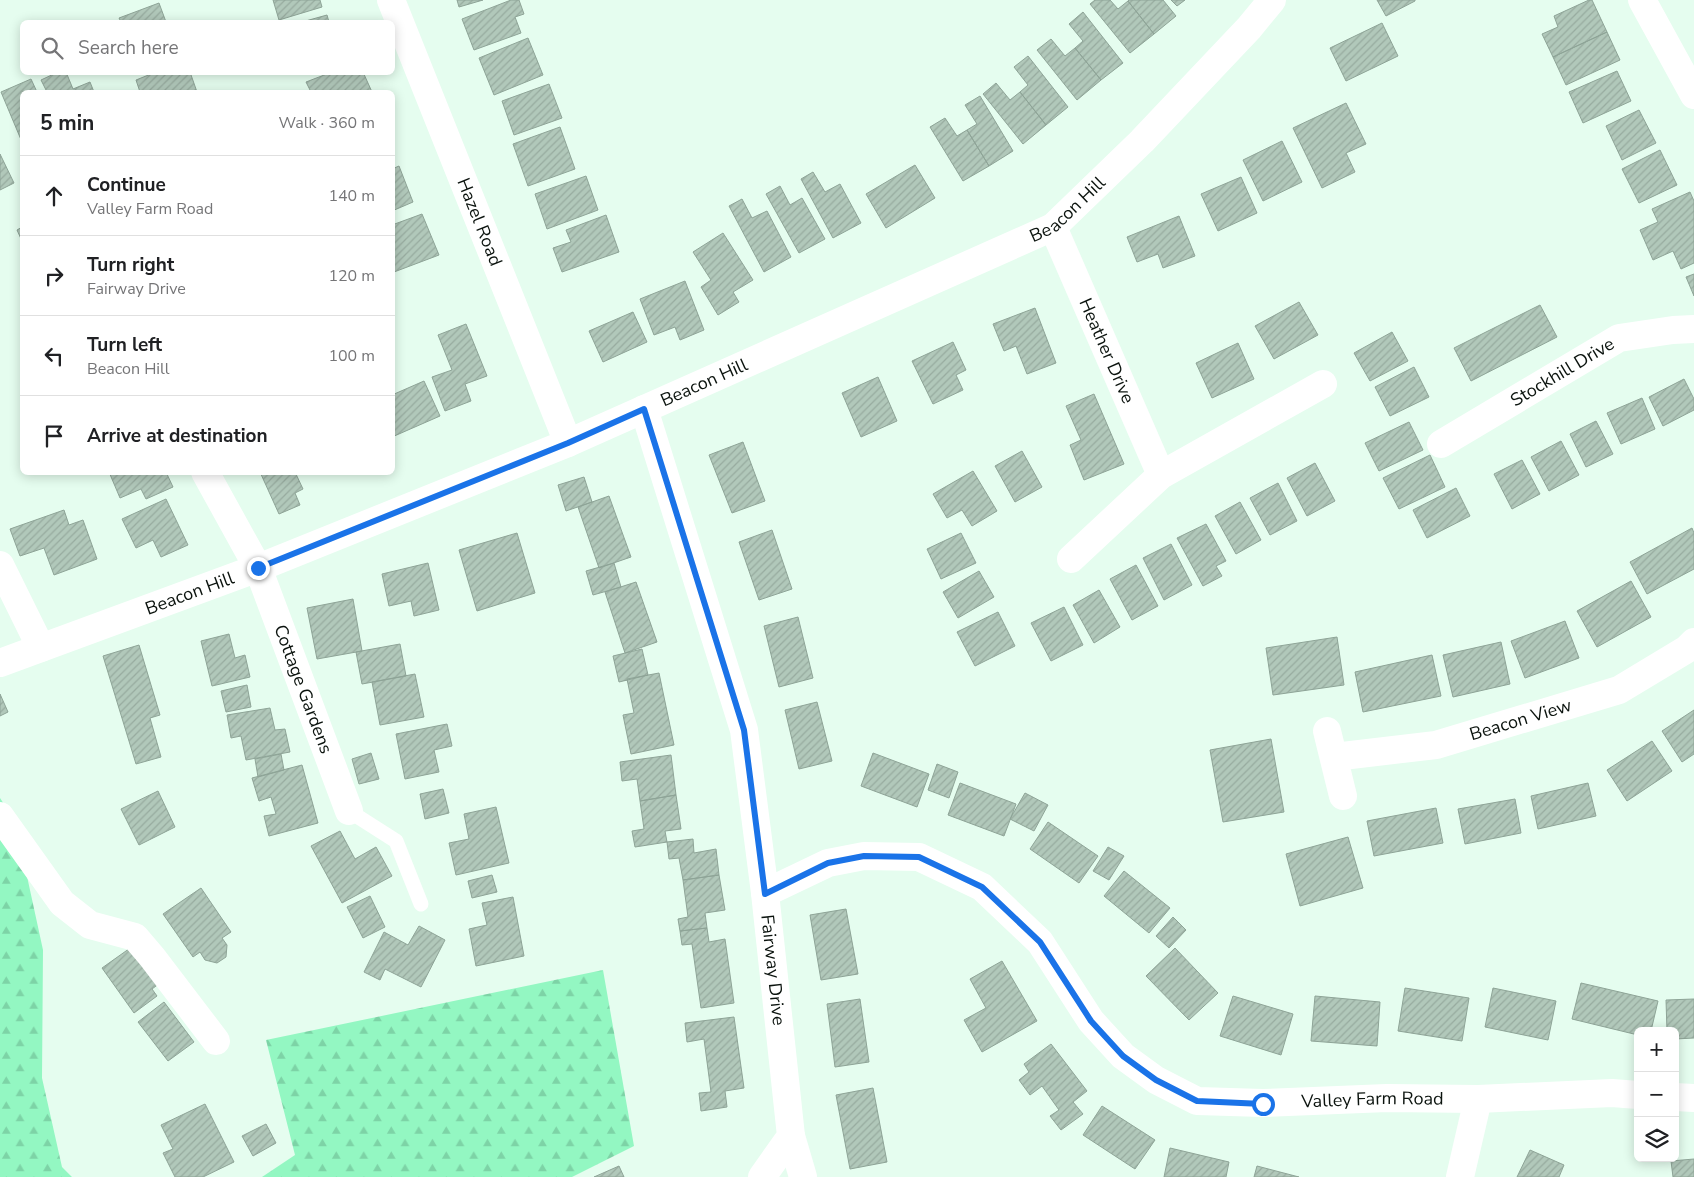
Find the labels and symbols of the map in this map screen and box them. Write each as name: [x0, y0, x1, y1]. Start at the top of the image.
street label: Beacon Hill: [1026, 170, 1111, 248]
street label: Hazel Road: [451, 174, 508, 270]
street label: Heather Drive: [1073, 294, 1140, 407]
street label: Stockhill Drive: [1506, 332, 1619, 412]
street label: Beacon Hill: [657, 352, 752, 412]
route end: [247, 557, 270, 580]
street label: Beacon Hill: [142, 566, 238, 621]
street label: Cottage Gardens: [268, 621, 338, 757]
street label: Beacon View: [1467, 693, 1575, 746]
street label: Fairway Drive: [755, 913, 791, 1027]
street label: Valley Farm Road: [1300, 1086, 1444, 1113]
route start: [1252, 1093, 1275, 1116]

